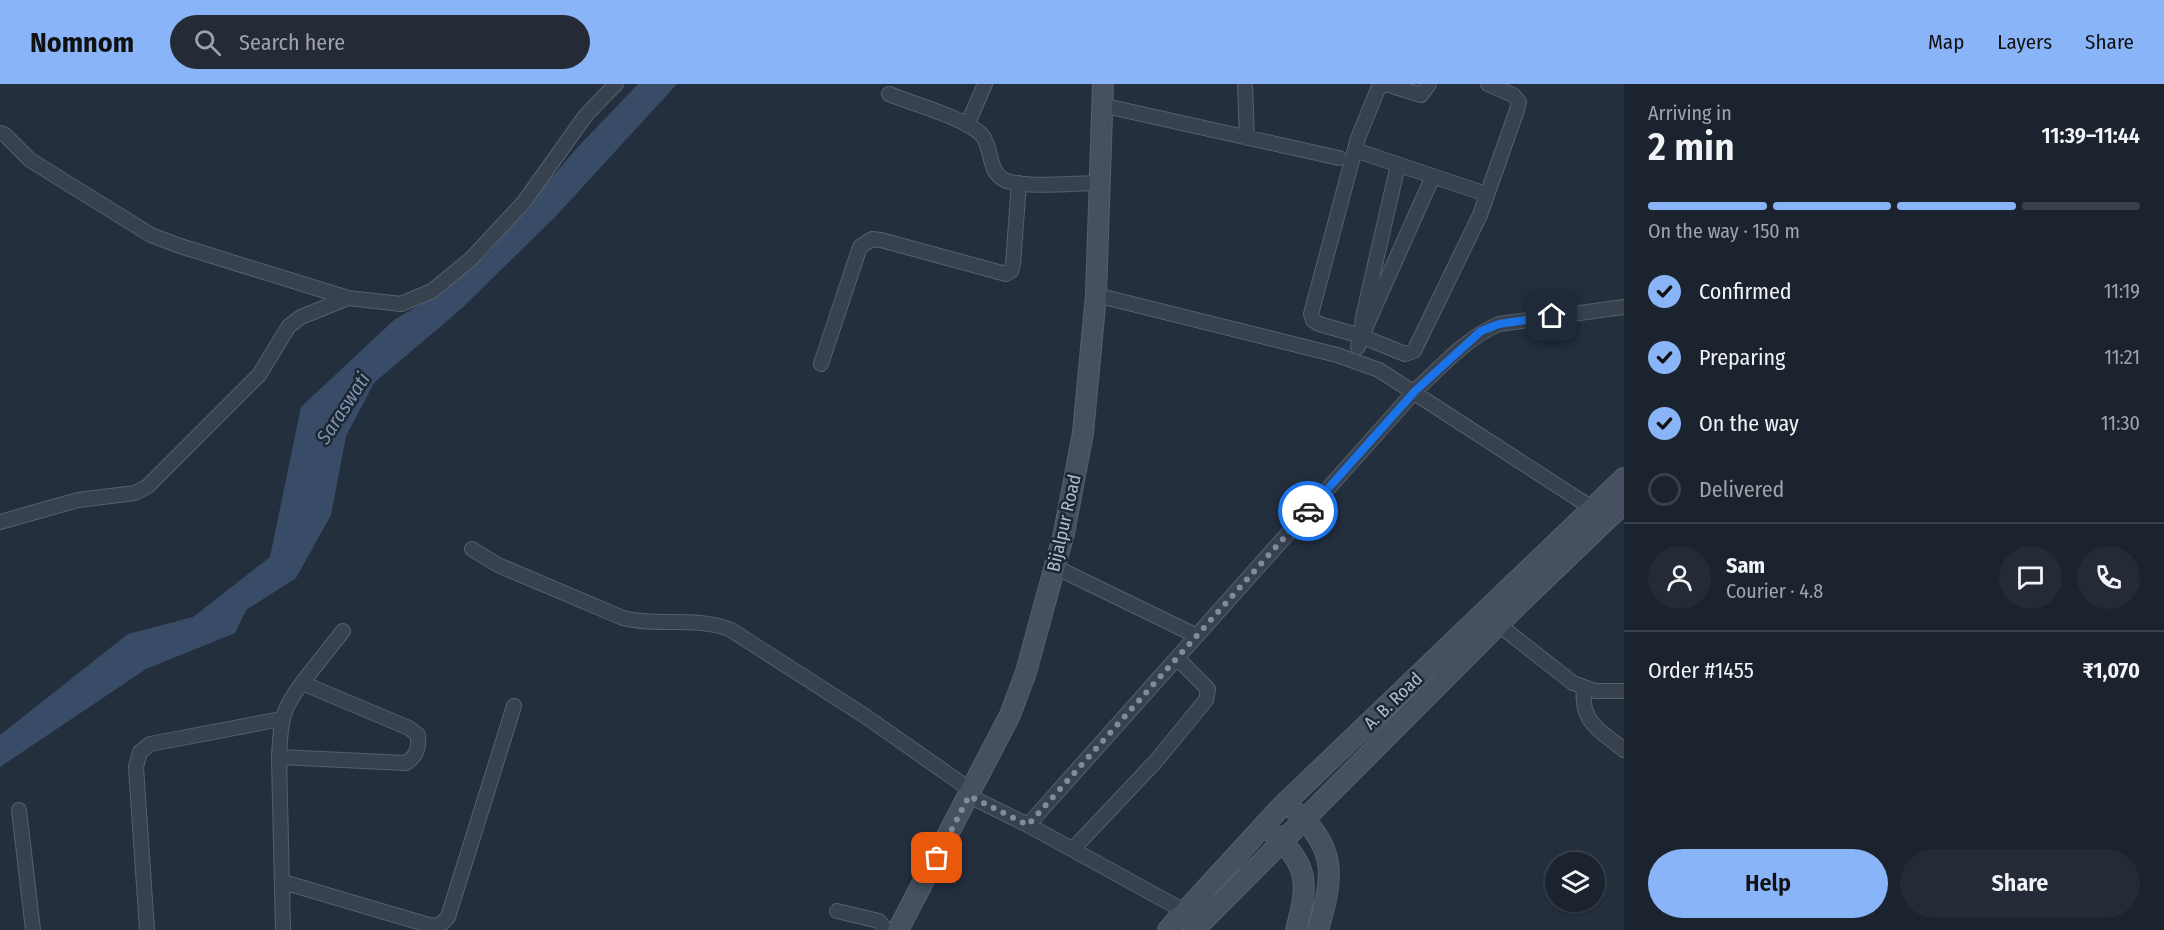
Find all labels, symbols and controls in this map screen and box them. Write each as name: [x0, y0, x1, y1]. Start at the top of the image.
search box: [170, 15, 590, 69]
text: Nomnom: [30, 26, 134, 59]
icon: search: [191, 26, 224, 59]
text: Search here: [239, 29, 345, 56]
text: Map: [1928, 29, 1964, 55]
text: Layers: [1997, 29, 2052, 55]
text: Share: [2085, 29, 2134, 55]
text: Arriving in: [1648, 101, 1732, 125]
text: 11:39–11:44: [2041, 122, 2140, 149]
text: 2 min: [1648, 124, 1735, 170]
text: On the way · 150 m: [1648, 219, 1800, 243]
icon: check: [1648, 275, 1681, 308]
text: Confirmed: [1699, 278, 1792, 305]
text: 11:19: [2104, 279, 2140, 303]
pin: [1526, 290, 1577, 341]
icon: home: [1535, 299, 1568, 332]
icon: check: [1648, 341, 1681, 374]
text: Preparing: [1699, 344, 1785, 371]
text: 11:21: [2104, 345, 2140, 369]
water label: Saraswati: [311, 368, 375, 449]
icon: check: [1648, 407, 1681, 440]
text: On the way: [1699, 410, 1799, 437]
text: 11:30: [2101, 411, 2140, 435]
street label: Bijalpur Road: [1042, 472, 1086, 574]
text: Delivered: [1699, 476, 1784, 503]
courier: [1278, 481, 1338, 541]
icon: car: [1292, 495, 1325, 528]
button: person: [1648, 546, 1711, 609]
button: chat: [1999, 546, 2062, 609]
button: phone: [2077, 546, 2140, 609]
text: Sam: [1726, 552, 1765, 579]
text: Courier · 4.8: [1726, 579, 1823, 603]
text: Order #1455: [1648, 657, 1754, 684]
text: ₹1,070: [2082, 657, 2140, 684]
street label: A. B. Road: [1359, 668, 1427, 734]
pin: [911, 832, 962, 883]
icon: bag: [920, 841, 953, 874]
button: Help: [1648, 849, 1888, 918]
button: Share: [1900, 849, 2140, 918]
map controls: [1545, 852, 1605, 912]
button: layers: [1545, 852, 1605, 912]

